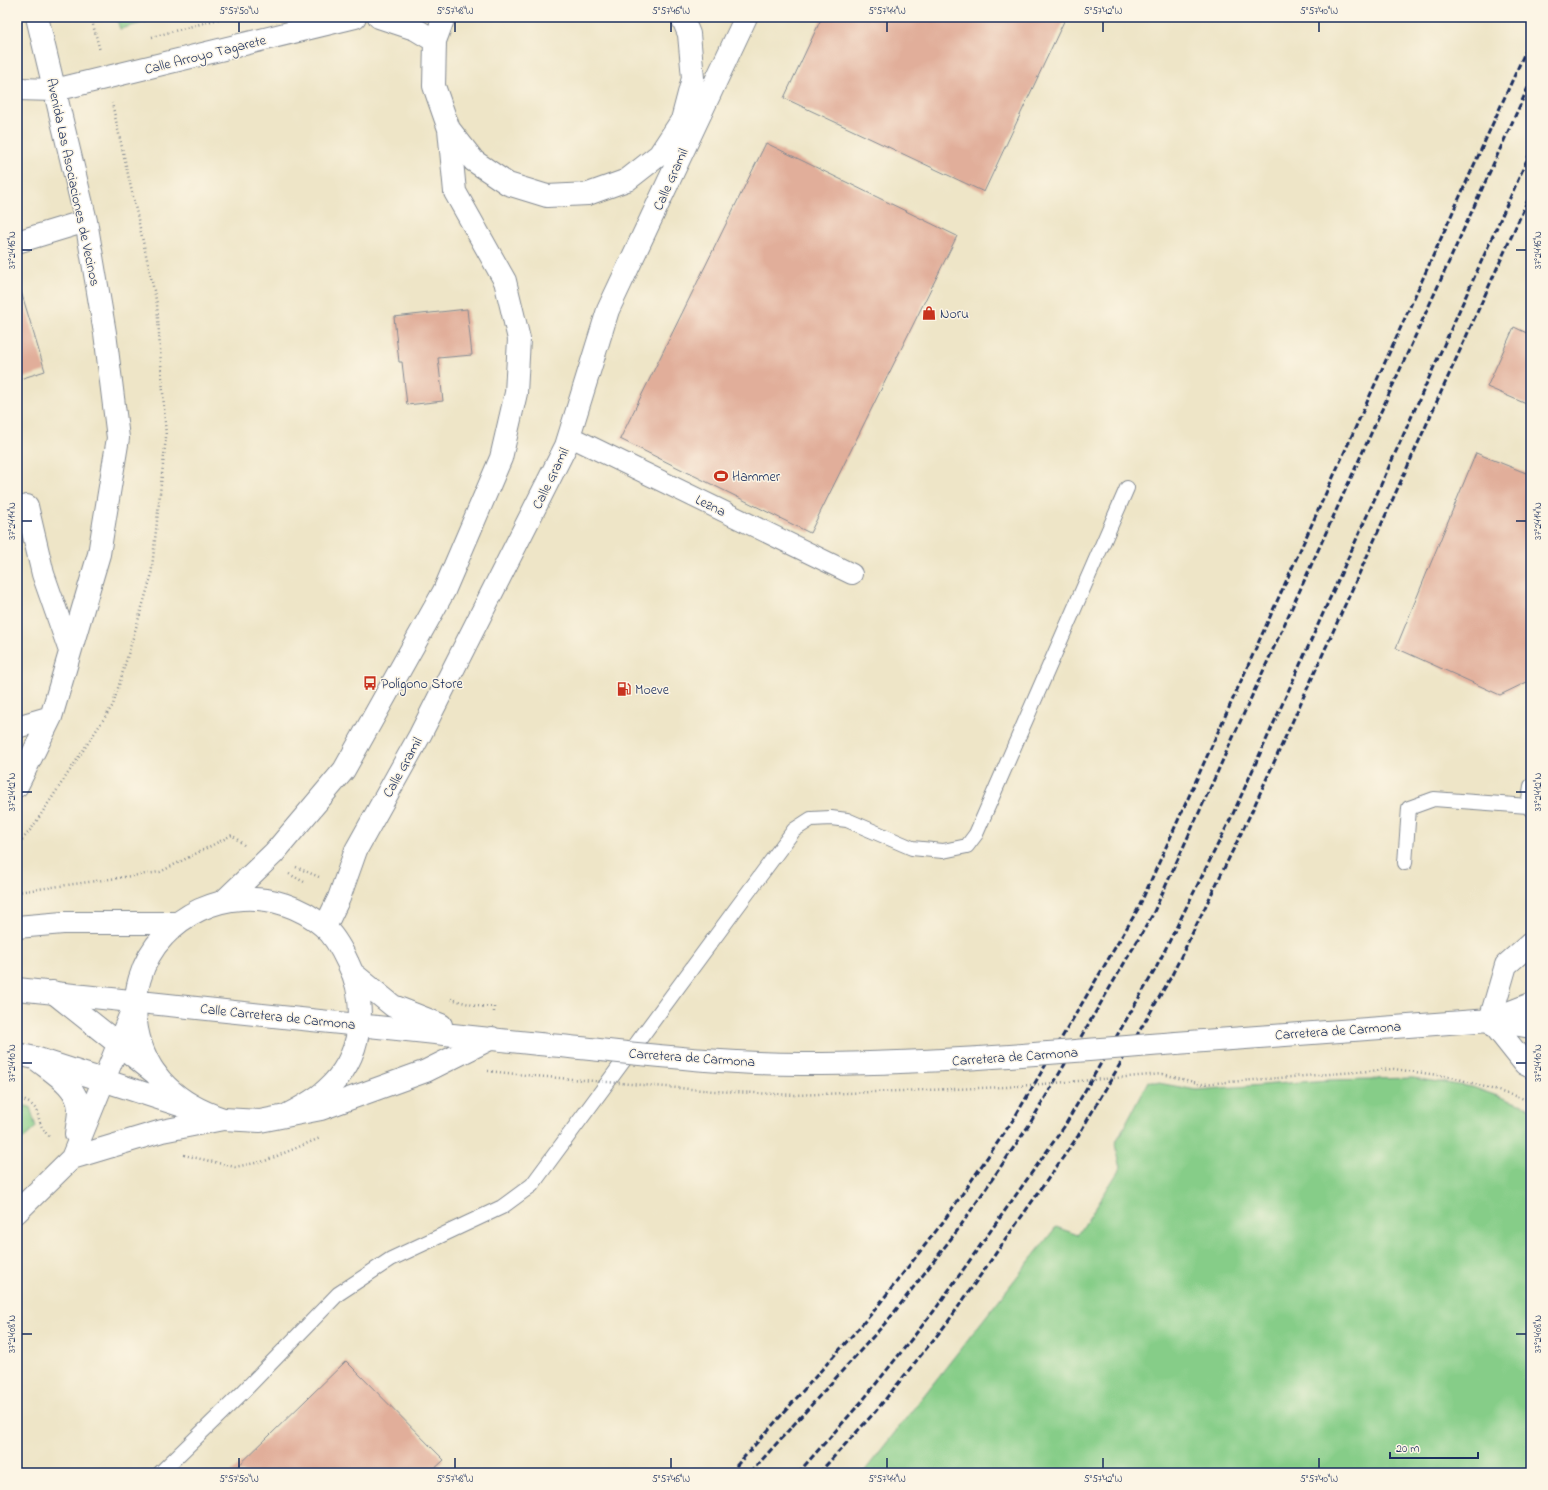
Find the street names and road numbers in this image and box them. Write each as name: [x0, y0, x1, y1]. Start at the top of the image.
street label: Calle Arroyo Tagarete: [143, 30, 269, 82]
street label: Avenida Las Asociaciones de Vecinos: [40, 76, 105, 288]
street label: Calle Gramil: [648, 145, 694, 214]
street label: Calle Gramil: [527, 444, 575, 513]
street label: Lezna: [691, 490, 729, 523]
street label: Calle Gramil: [378, 734, 429, 802]
street label: Calle Carretera de Carmona: [199, 999, 357, 1036]
street label: Carretera de Carmona: [1274, 1017, 1402, 1046]
street label: Carretera de Carmona: [951, 1043, 1079, 1072]
street label: Carretera de Carmona: [628, 1044, 756, 1073]

